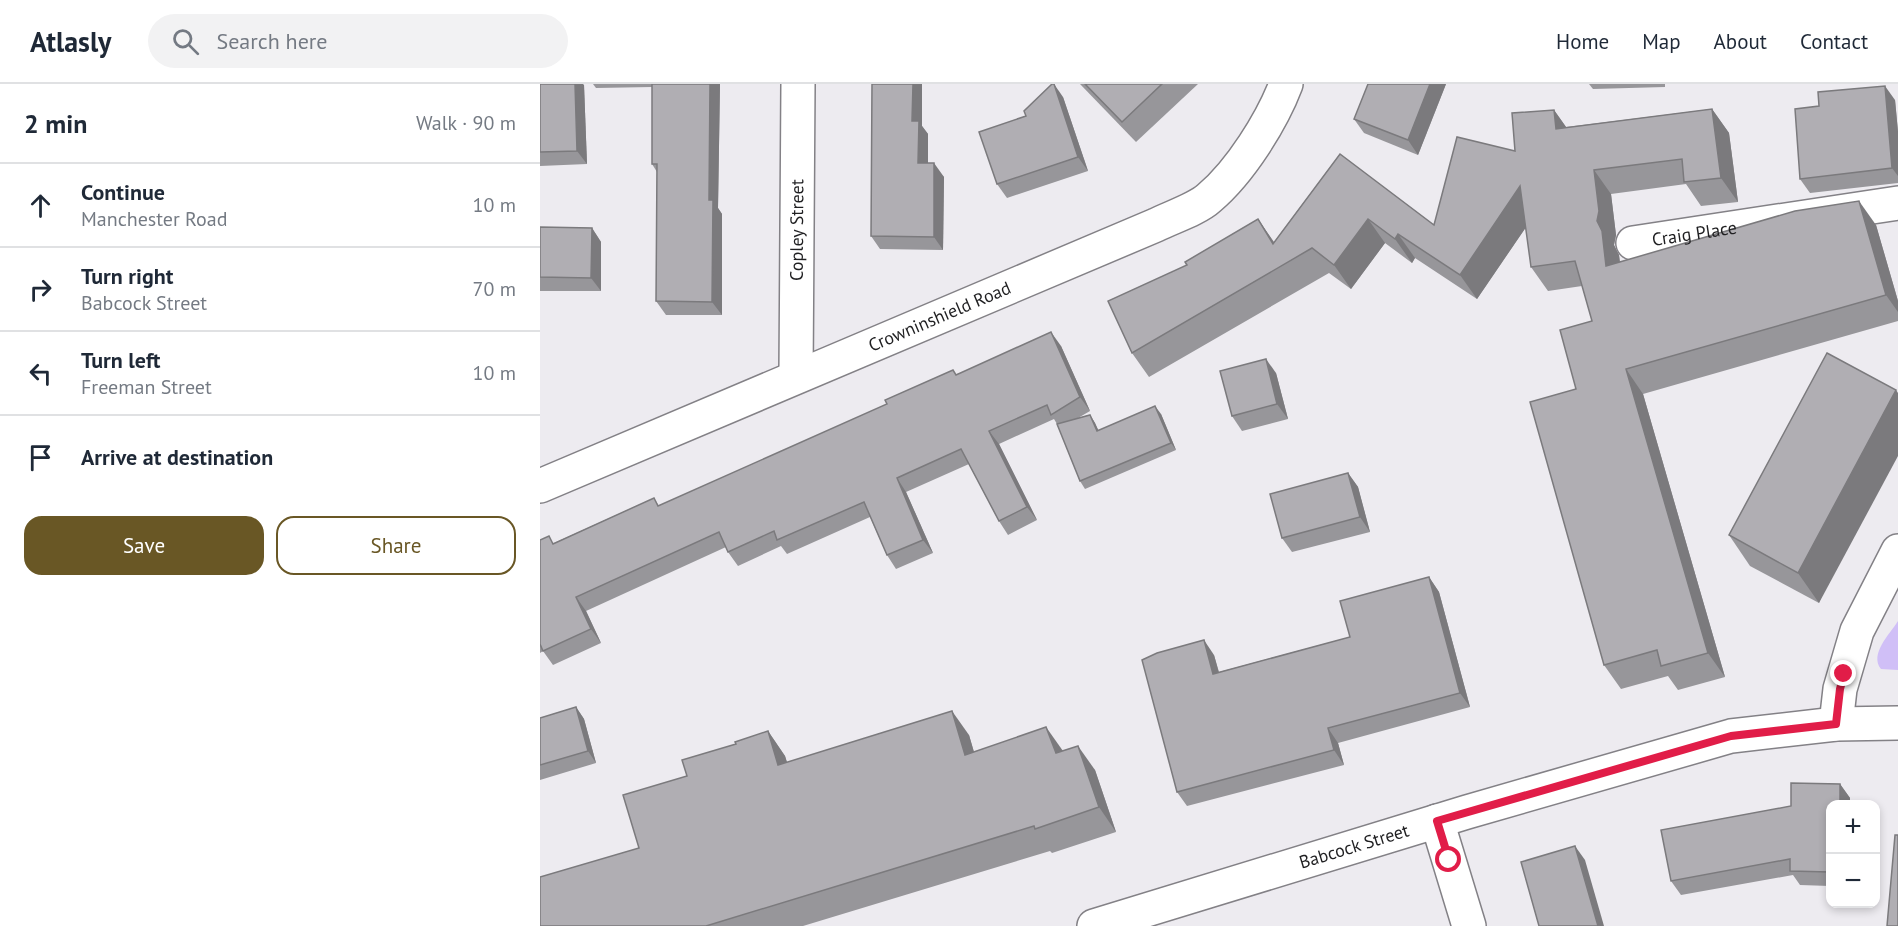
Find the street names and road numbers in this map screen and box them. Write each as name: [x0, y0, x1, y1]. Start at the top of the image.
street label: Copley Street: [785, 179, 808, 281]
street label: Craig Place: [1650, 216, 1738, 251]
street label: Crowninshield Road: [865, 276, 1014, 357]
street label: Babcock Street: [1296, 818, 1412, 874]

